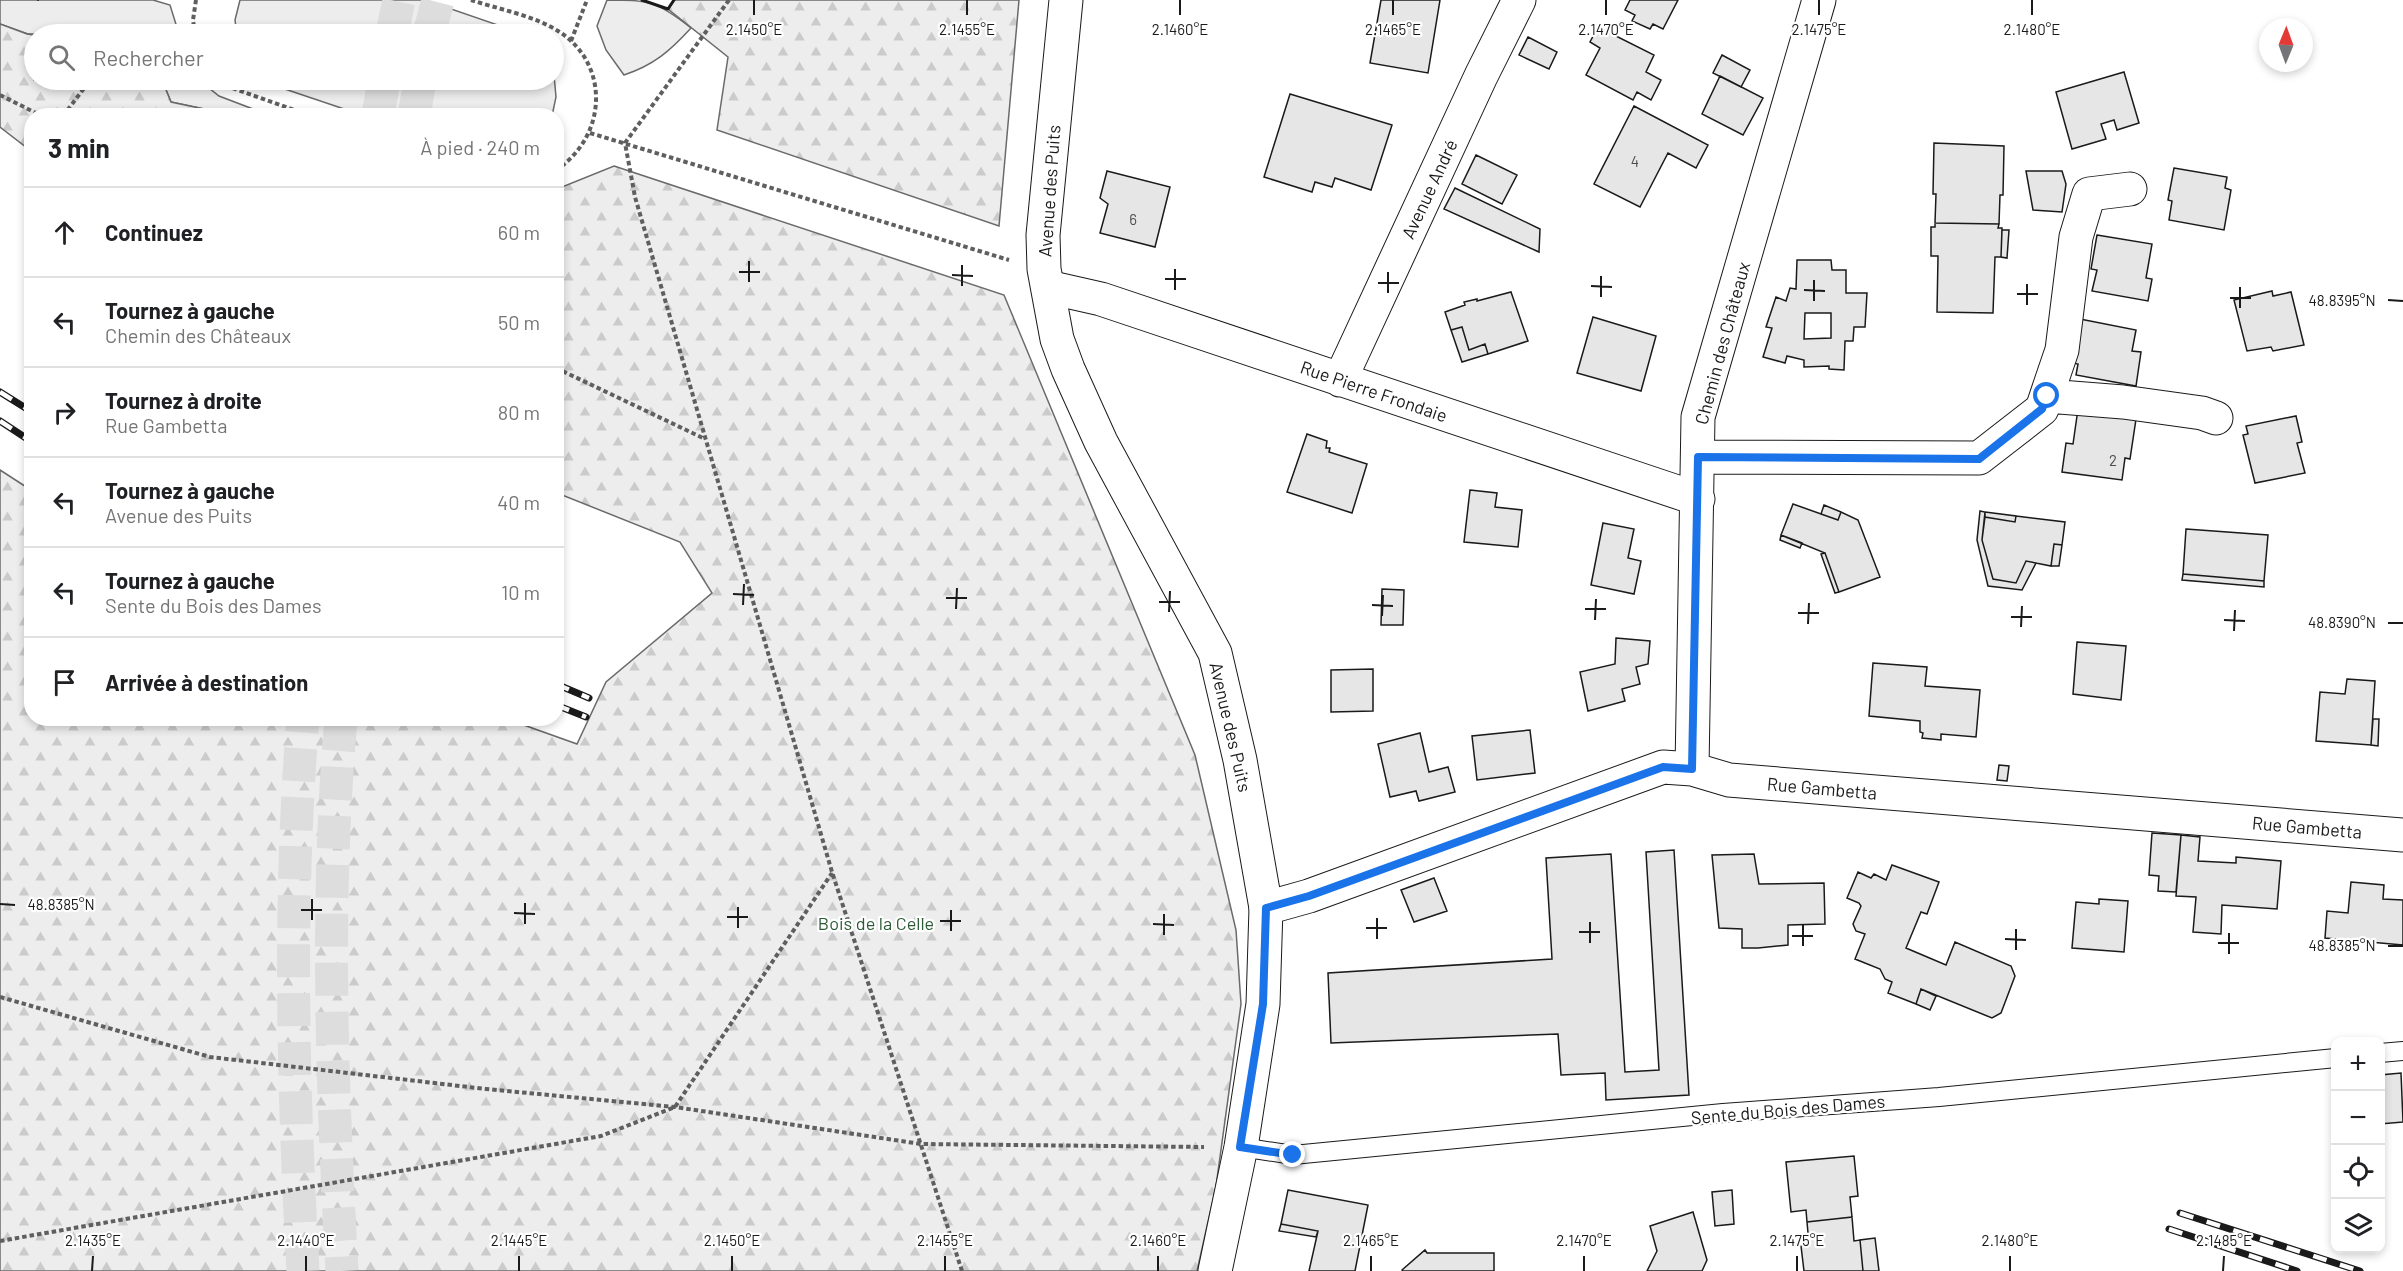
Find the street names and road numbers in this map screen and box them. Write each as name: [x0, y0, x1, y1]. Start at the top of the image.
street label: Avenue des Puits: [1033, 124, 1065, 258]
street label: Avenue André: [1396, 136, 1462, 242]
street label: Chemin des Châteaux: [1690, 259, 1754, 427]
street label: Rue Pierre Frondaie: [1298, 356, 1450, 426]
street label: Avenue des Puits: [1205, 660, 1257, 794]
street label: Rue Gambetta: [1766, 772, 1878, 804]
street label: Rue Gambetta: [2251, 811, 2363, 843]
street label: Sente du Bois des Dames: [1690, 1090, 1886, 1128]

